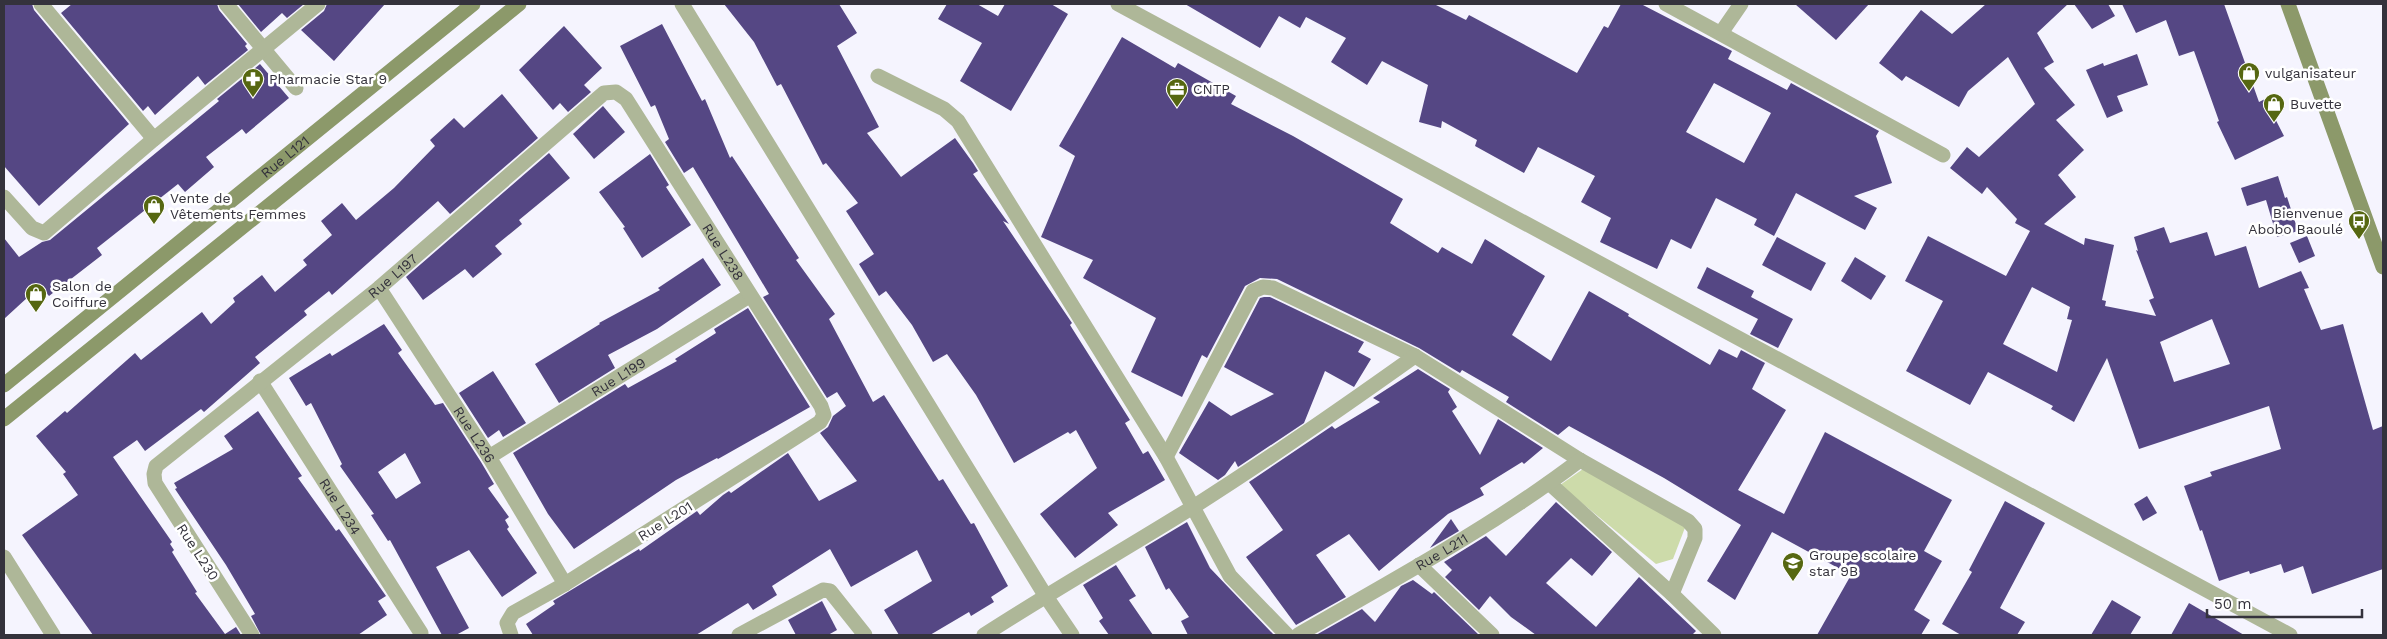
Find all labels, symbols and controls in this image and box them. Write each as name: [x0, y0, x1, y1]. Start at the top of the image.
shop icon: vulganisateur: [2237, 61, 2261, 92]
place label: vulganisateur: [2265, 65, 2357, 81]
pharmacy icon: Pharmacie Star 9: [241, 67, 265, 98]
place label: Pharmacie Star 9: [269, 71, 387, 87]
office icon: CNTP: [1165, 77, 1189, 108]
place label: CNTP: [1193, 81, 1230, 97]
shop icon: Buvette: [2262, 92, 2286, 123]
place label: Buvette: [2290, 96, 2342, 112]
street label: Rue L121: [258, 132, 312, 181]
place label: Vente de Vêtements Femmes: [170, 190, 306, 222]
shop icon: Vente de Vêtements Femmes: [142, 194, 166, 225]
place label: Bienvenue Abobo Baoulé: [2248, 205, 2343, 237]
bus stop icon: Bienvenue Abobo Baoulé: [2347, 209, 2371, 240]
street label: Rue L238: [699, 221, 747, 283]
street label: Rue L197: [365, 250, 421, 302]
place label: Salon de Coiffure: [52, 278, 112, 310]
shop icon: Salon de Coiffure: [24, 282, 48, 313]
street label: Rue L199: [588, 354, 648, 400]
street label: Rue L236: [450, 404, 499, 466]
street label: Rue L234: [316, 475, 364, 538]
street label: Rue L201: [635, 498, 695, 544]
street label: Rue L230: [174, 521, 222, 583]
street label: Rue L211: [1413, 530, 1471, 574]
place label: Groupe scolaire star 9B: [1809, 547, 1916, 579]
school or university icon: Groupe scolaire star 9B: [1781, 551, 1805, 582]
scale bar: [2207, 586, 2362, 618]
text: 50 m: [2214, 595, 2251, 613]

